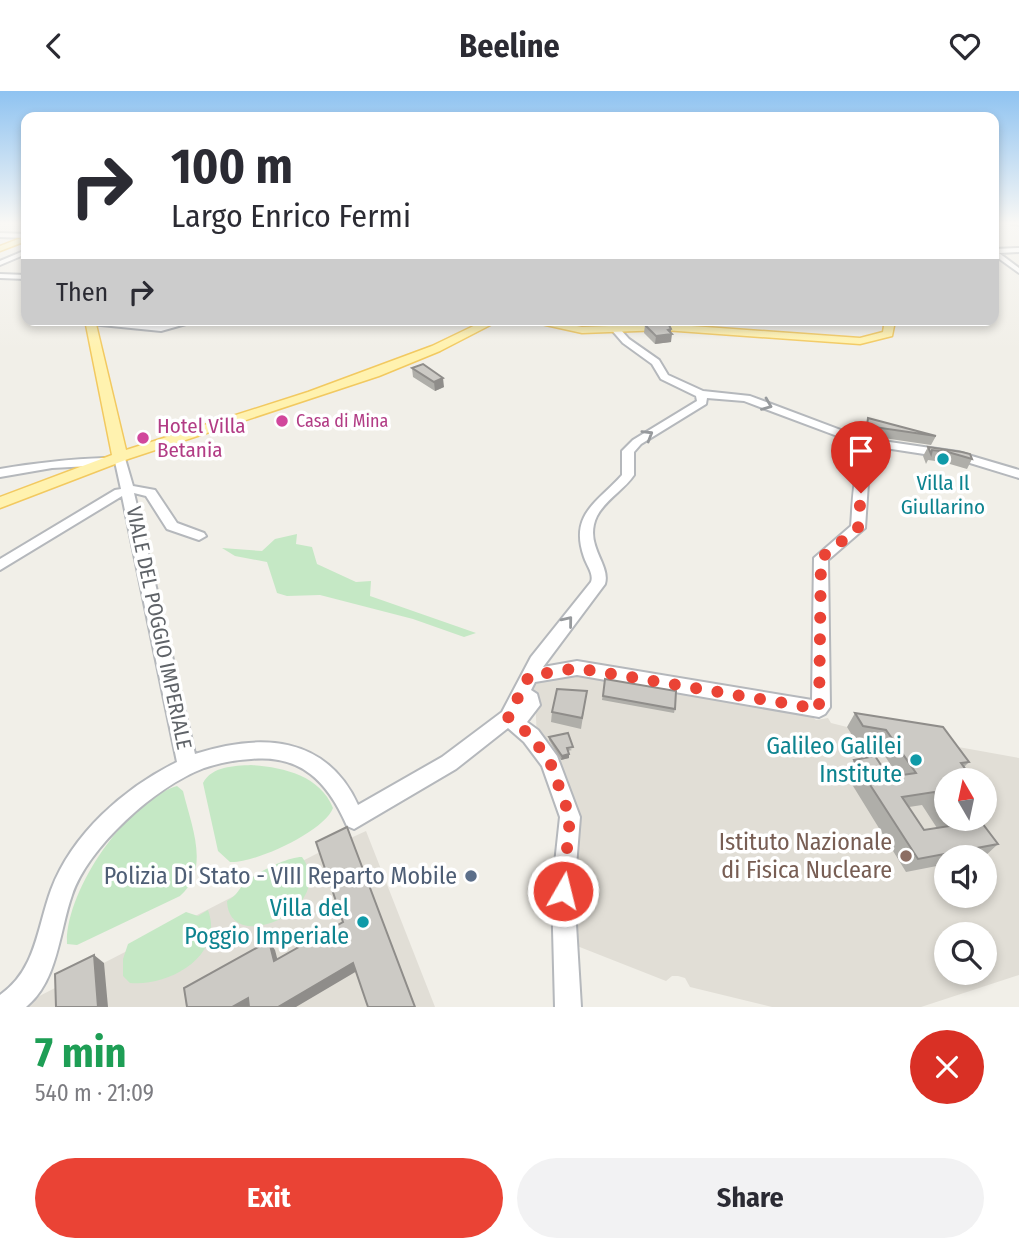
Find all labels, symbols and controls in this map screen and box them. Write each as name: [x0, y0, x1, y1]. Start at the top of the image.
icon: back: [35, 27, 73, 65]
text: Beeline: [459, 27, 560, 65]
icon: heart: [946, 27, 984, 65]
text: 100 m: [171, 137, 293, 196]
icon: right: [56, 140, 147, 231]
text: Largo Enrico Fermi: [171, 197, 411, 235]
icon: right: [122, 273, 160, 311]
text: Then: [56, 277, 108, 308]
one-way arrow: [761, 397, 773, 411]
place label: Casa di Mina: [296, 410, 389, 432]
place label: Hotel Villa Betania: [157, 413, 245, 463]
marker: Casa di Mina: [274, 413, 290, 429]
pin: [831, 421, 891, 493]
marker: Hotel Villa Betania: [135, 430, 151, 446]
one-way arrow: [641, 430, 654, 443]
icon: arrive: [842, 432, 880, 470]
marker: Villa Il Giullarino: [935, 451, 951, 467]
place label: Villa Il Giullarino: [901, 470, 985, 520]
street label: VIALE DEL POGGIO IMPERIALE: [121, 504, 198, 752]
one-way arrow: [560, 616, 572, 629]
place label: Galileo Galilei Institute: [766, 732, 902, 788]
marker: Galileo Galilei Institute: [908, 752, 924, 768]
north arrow: [934, 768, 998, 831]
map controls: [934, 768, 997, 985]
place label: Istituto Nazionale di Fisica Nucleare: [719, 828, 892, 884]
button: sound: [934, 845, 997, 908]
marker: Istituto Nazionale di Fisica Nucleare: [898, 848, 914, 864]
position arrow: [526, 854, 600, 928]
place label: Polizia Di Stato - VIII Reparto Mobile: [104, 862, 457, 890]
marker: Polizia Di Stato - VIII Reparto Mobile: [463, 868, 479, 884]
place label: Villa del Poggio Imperiale: [184, 894, 349, 950]
marker: Villa del Poggio Imperiale: [355, 914, 371, 930]
button: search: [934, 922, 997, 985]
text: 7 min: [35, 1028, 127, 1078]
button: close: [910, 1030, 984, 1104]
text: 540 m · 21:09: [35, 1079, 154, 1107]
button: Exit: [35, 1158, 503, 1238]
button: Share: [517, 1158, 984, 1238]

